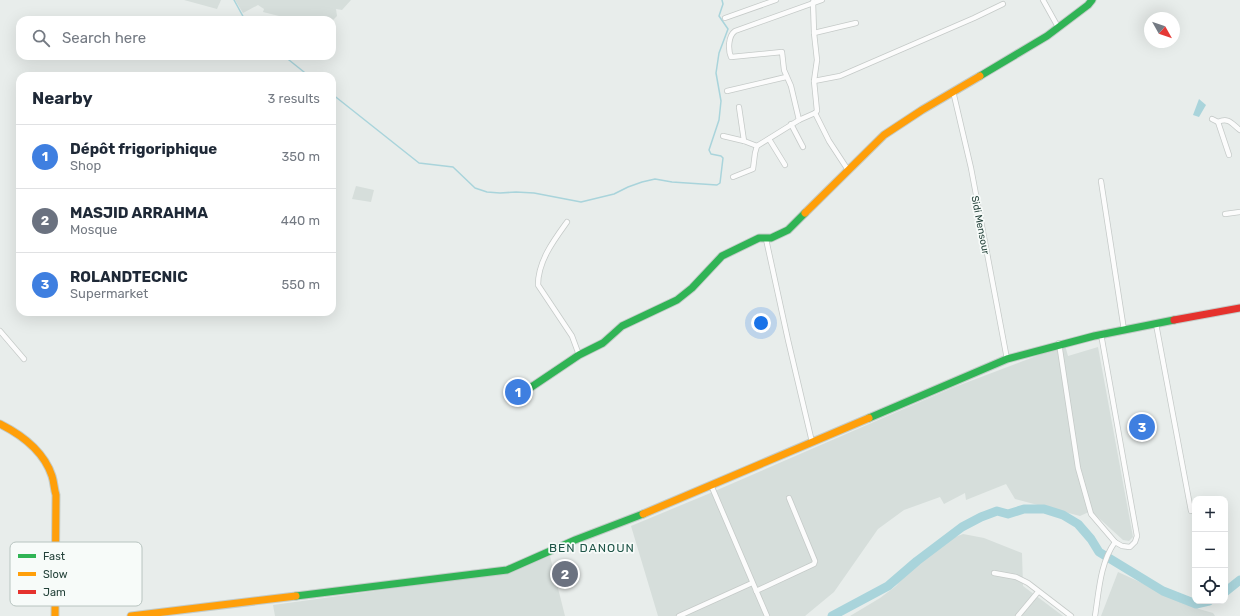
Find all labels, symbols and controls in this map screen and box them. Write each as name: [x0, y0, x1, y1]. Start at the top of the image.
north arrow: [1144, 12, 1180, 48]
search box: [16, 16, 336, 60]
icon: search: [30, 27, 52, 49]
text: Search here: [62, 29, 146, 47]
text: Nearby: [32, 88, 93, 108]
text: 3 results: [268, 91, 320, 106]
text: Dépôt frigoriphique: [70, 140, 217, 158]
text: 1: [42, 149, 48, 164]
text: 350 m: [281, 149, 320, 164]
text: Shop: [70, 158, 101, 173]
street label: Sidi Mensour: [968, 195, 992, 256]
text: MASJID ARRAHMA: [70, 204, 208, 222]
text: 2: [41, 213, 49, 228]
text: 440 m: [281, 213, 320, 228]
text: Mosque: [70, 222, 117, 237]
text: ROLANDTECNIC: [70, 268, 188, 286]
text: 3: [41, 277, 49, 292]
text: 550 m: [282, 277, 320, 292]
text: Supermarket: [70, 286, 148, 301]
your location: [751, 313, 771, 333]
pin: 1: [505, 377, 531, 407]
pin: 3: [1129, 412, 1155, 442]
map controls: [1192, 496, 1228, 604]
button: +: [1192, 496, 1228, 532]
button: −: [1192, 532, 1228, 568]
district label: BEN DANOUN: [549, 541, 635, 555]
legend: [10, 542, 142, 606]
text: Fast: [43, 550, 66, 563]
pin: 2: [552, 559, 578, 589]
text: Slow: [43, 568, 68, 581]
button: locate: [1192, 568, 1228, 604]
text: Jam: [43, 586, 66, 599]

